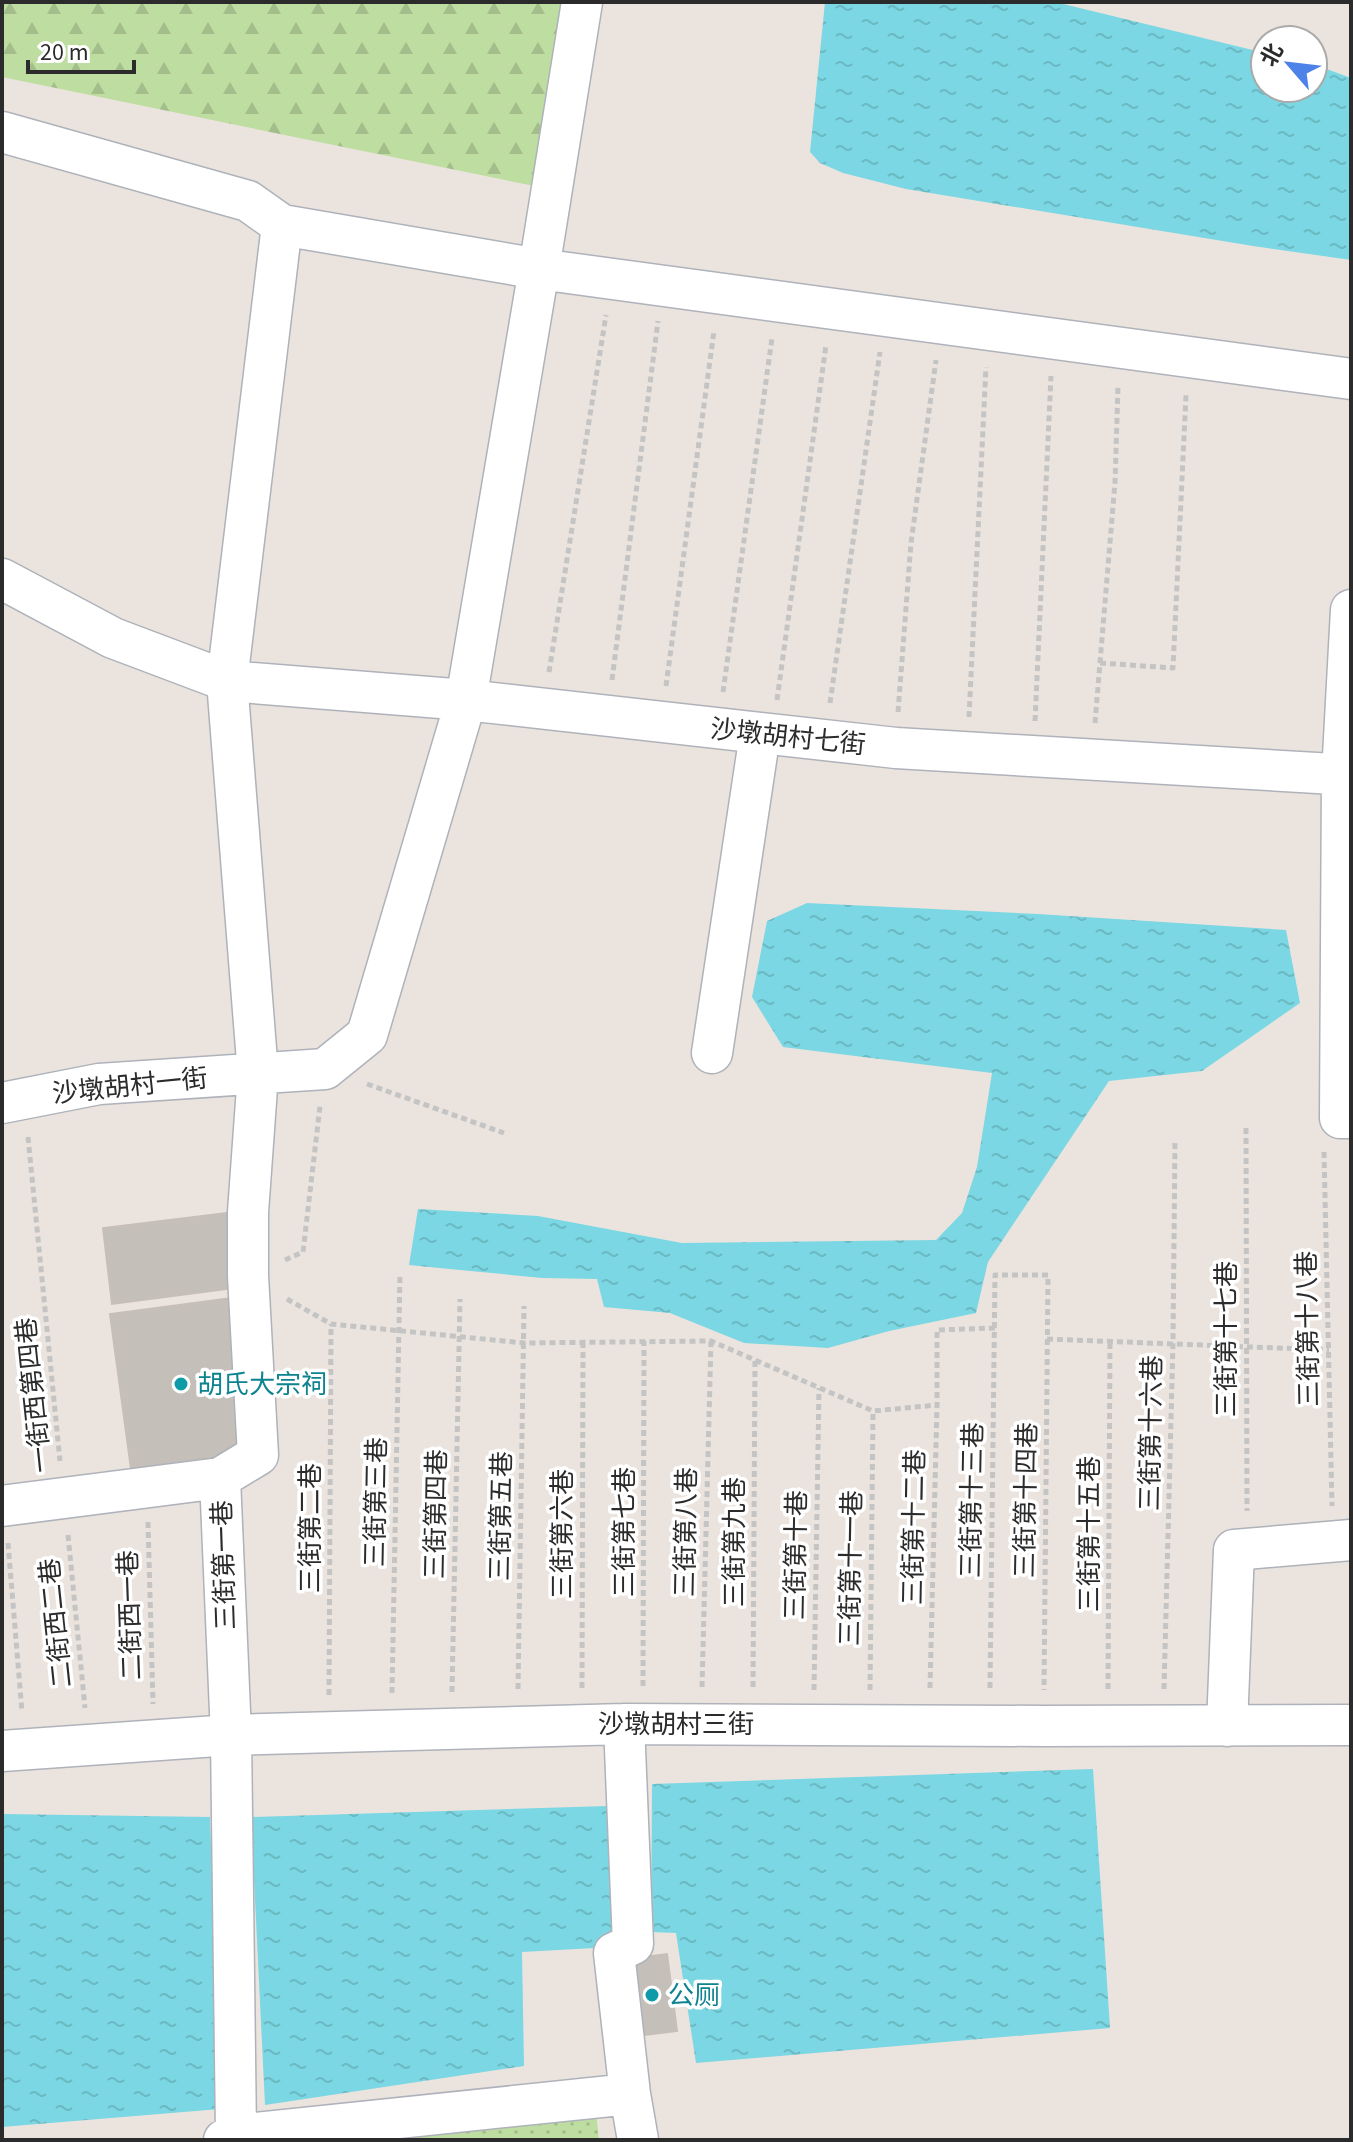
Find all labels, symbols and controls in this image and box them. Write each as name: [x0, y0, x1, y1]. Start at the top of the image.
scale bar: [28, 24, 134, 74]
north arrow: [1249, 24, 1329, 104]
text: 20 m: [40, 35, 89, 70]
text: 北: [1253, 38, 1292, 72]
street label: 沙墩胡村七街: [708, 710, 868, 764]
street label: 沙墩胡村一街: [50, 1059, 210, 1113]
street label: 三街第十八巷: [1288, 1251, 1328, 1407]
street label: 三街第十七巷: [1208, 1261, 1245, 1417]
street label: 一街西第四巷: [7, 1315, 61, 1475]
street label: 三街第十六巷: [1131, 1355, 1171, 1511]
place label: 胡氏大宗祠: [197, 1366, 327, 1403]
marker: 胡氏大宗祠: [172, 1375, 190, 1393]
street label: 三街第十三巷: [952, 1422, 992, 1578]
street label: 三街第十四巷: [1006, 1422, 1046, 1578]
street label: 三街第三巷: [356, 1437, 396, 1567]
street label: 三街第四巷: [416, 1449, 456, 1579]
street label: 三街第十二巷: [894, 1449, 934, 1605]
street label: 三街第五巷: [481, 1451, 521, 1581]
street label: 三街第十五巷: [1071, 1456, 1108, 1612]
street label: 三街第二巷: [292, 1463, 329, 1593]
street label: 三街第七巷: [606, 1467, 643, 1597]
street label: 三街第八巷: [666, 1467, 706, 1597]
street label: 三街第六巷: [544, 1469, 581, 1599]
street label: 三街第九巷: [716, 1477, 753, 1607]
street label: 三街第十巷: [776, 1490, 816, 1620]
street label: 三街第十一巷: [831, 1490, 871, 1646]
street label: 三街第一巷: [203, 1499, 245, 1631]
street label: 二街西一巷: [109, 1549, 151, 1681]
street label: 二街西二巷: [31, 1556, 81, 1690]
street label: 沙墩胡村三街: [598, 1706, 754, 1743]
place label: 公厕: [668, 1977, 720, 2014]
marker: 公厕: [643, 1986, 661, 2004]

